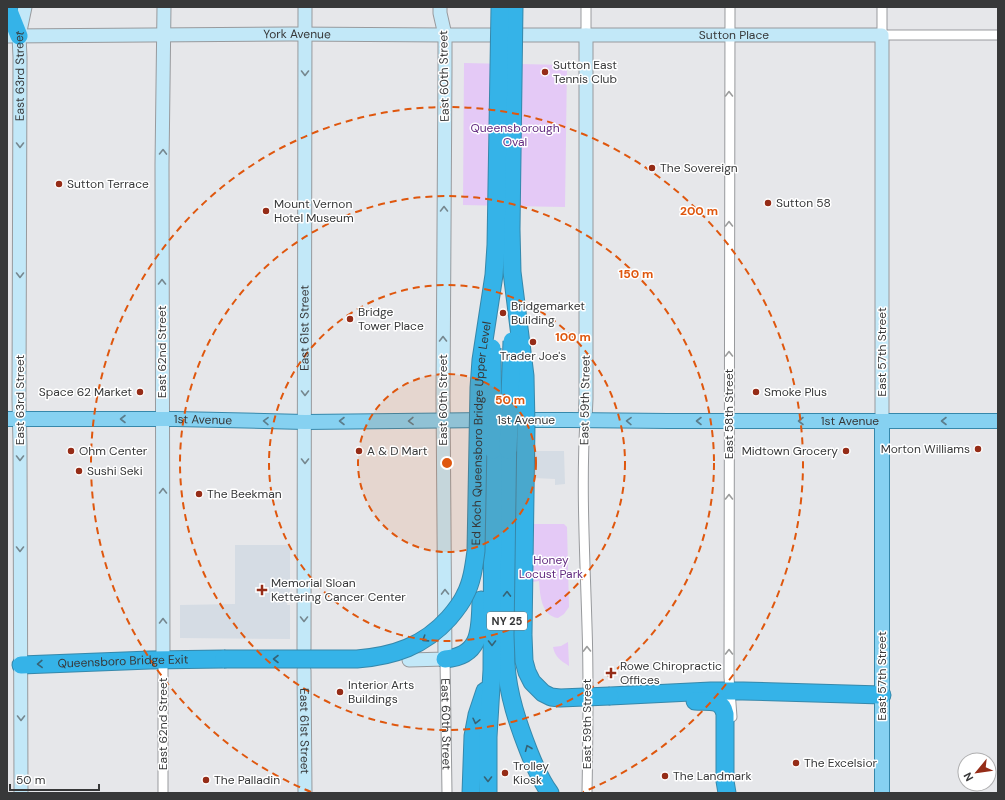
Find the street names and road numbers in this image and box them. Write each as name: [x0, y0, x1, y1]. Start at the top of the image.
street label: York Avenue: [263, 26, 331, 42]
street label: Sutton Place: [699, 27, 769, 43]
street label: East 63rd Street: [11, 29, 28, 121]
street label: East 60th Street: [435, 30, 453, 122]
street label: East 61st Street: [296, 285, 313, 371]
street label: East 62nd Street: [154, 305, 170, 398]
street label: East 57th Street: [874, 307, 890, 397]
street label: Ed Koch Queensboro Bridge Upper Level: [468, 320, 495, 546]
street label: East 63rd Street: [12, 354, 28, 445]
street label: East 60th Street: [435, 354, 451, 446]
street label: East 59th Street: [576, 354, 594, 445]
street label: East 58th Street: [721, 369, 737, 459]
street label: 1st Avenue: [174, 411, 232, 428]
street label: 1st Avenue: [497, 412, 555, 428]
street label: 1st Avenue: [821, 413, 879, 429]
road number: NY 25: [487, 612, 527, 630]
street label: East 57th Street: [874, 631, 890, 721]
street label: Queensboro Bridge Exit: [57, 651, 189, 672]
street label: East 62nd Street: [155, 677, 171, 770]
street label: East 60th Street: [437, 678, 455, 770]
street label: East 59th Street: [579, 679, 595, 769]
street label: East 61st Street: [296, 688, 313, 774]

